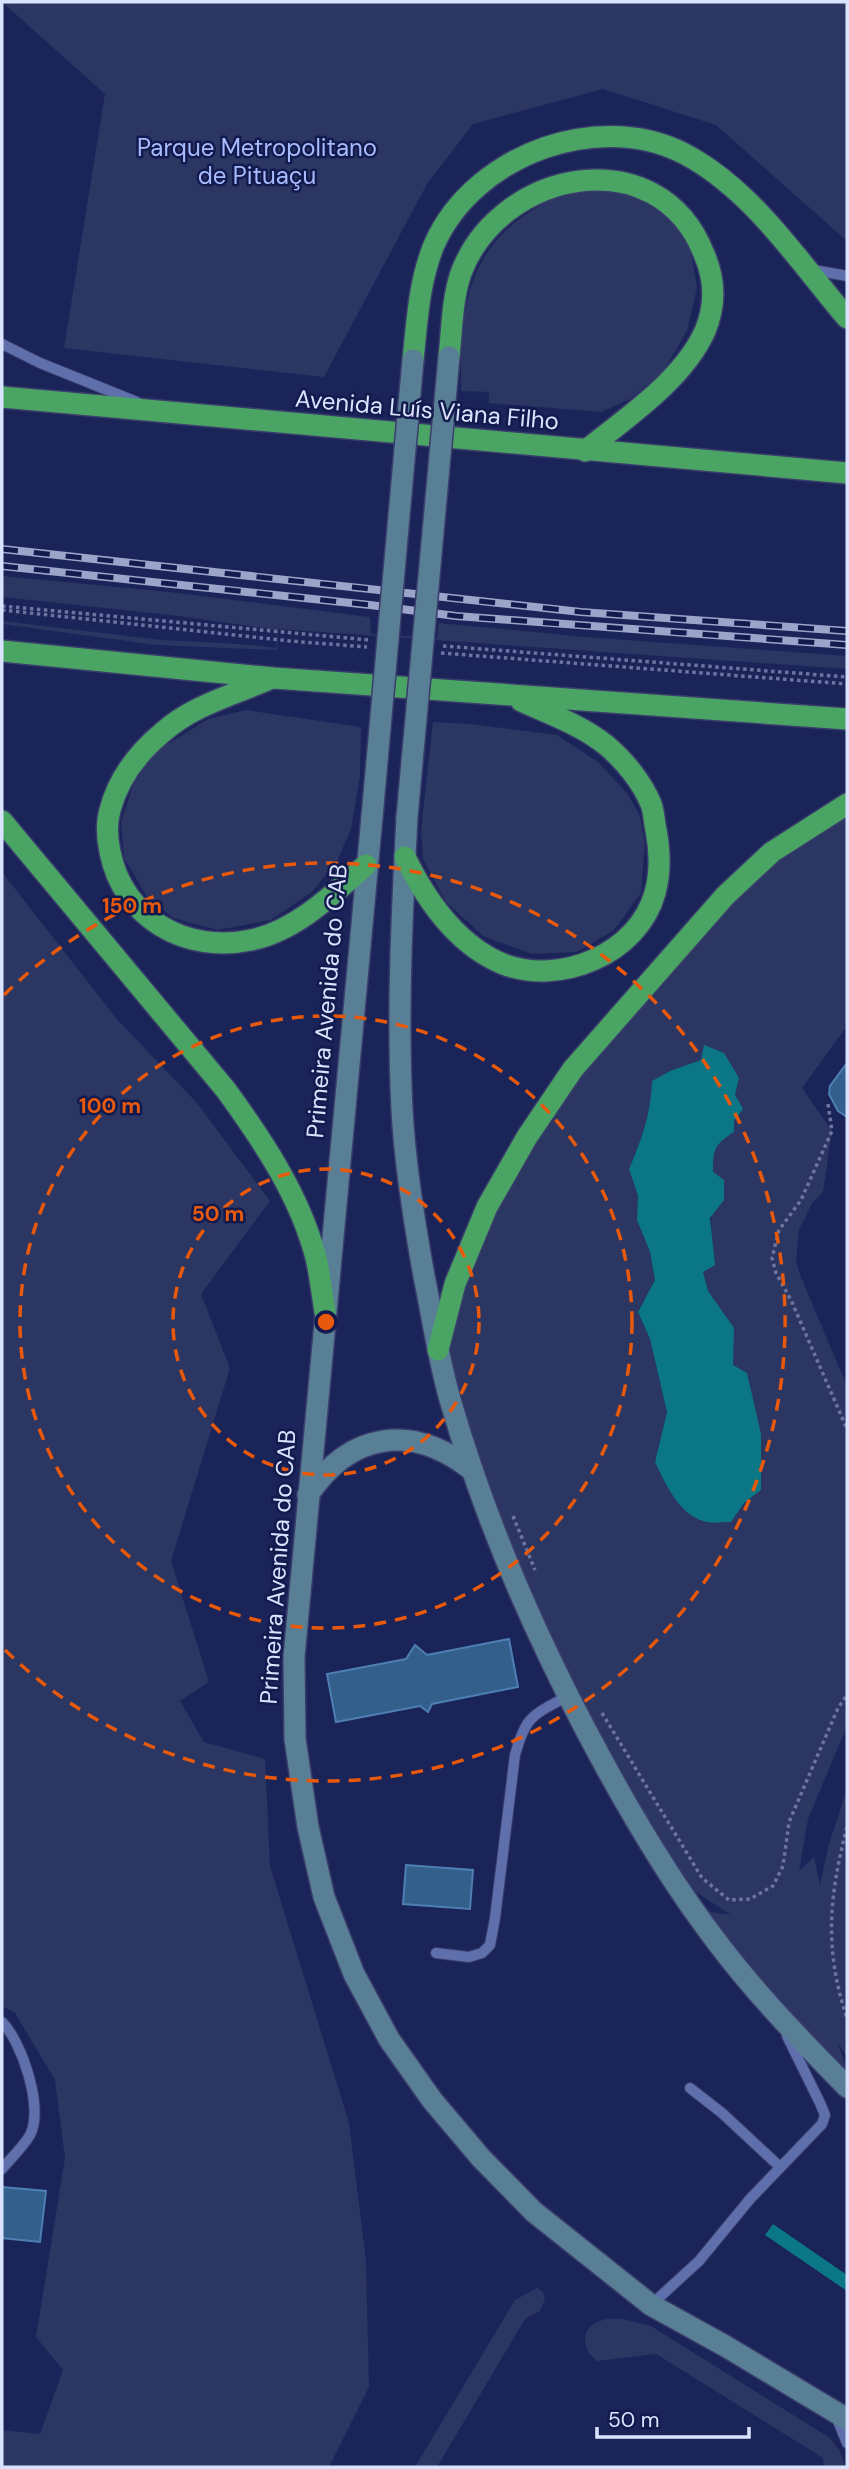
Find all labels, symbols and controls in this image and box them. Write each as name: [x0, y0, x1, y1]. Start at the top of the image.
park label: Parque Metropolitano de Pituaçu: [137, 132, 377, 191]
street label: Avenida Luís Viana Filho: [294, 383, 560, 436]
street label: Primeira Avenida do CAB: [299, 863, 354, 1139]
text: 150 m: [102, 892, 162, 920]
text: 100 m: [79, 1092, 141, 1120]
text: 50 m: [192, 1200, 244, 1228]
centre of rings: [314, 1310, 338, 1334]
street label: Primeira Avenida do CAB: [252, 1429, 303, 1705]
scale bar: [597, 2396, 749, 2440]
text: 50 m: [608, 2406, 659, 2434]

